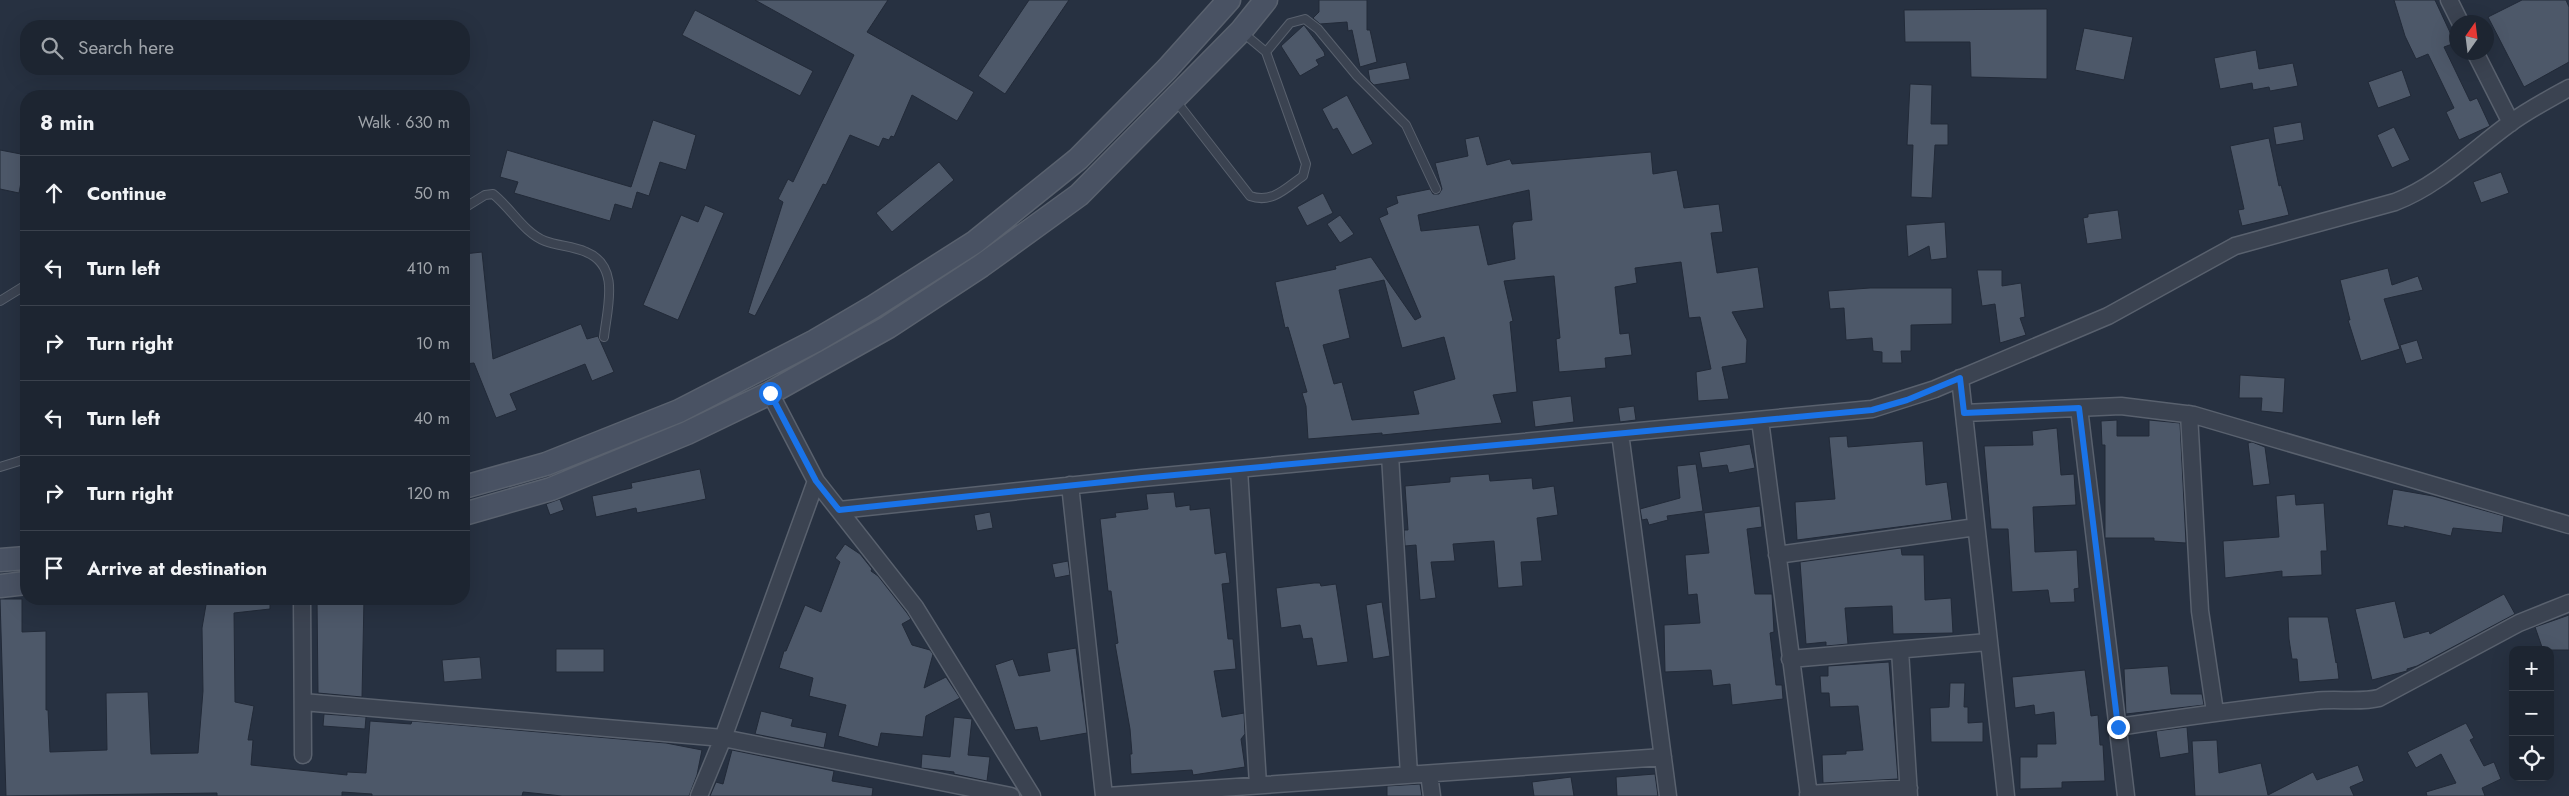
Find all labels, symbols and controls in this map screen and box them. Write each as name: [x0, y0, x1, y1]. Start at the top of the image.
north arrow: [2449, 15, 2494, 60]
search box: [20, 20, 470, 75]
icon: search: [38, 34, 66, 62]
text: Search here: [78, 34, 174, 61]
text: 8 min: [40, 108, 95, 138]
text: Walk · 630 m: [358, 111, 450, 134]
icon: ahead: [40, 179, 68, 207]
text: Continue: [87, 180, 166, 207]
text: 50 m: [414, 182, 450, 205]
icon: left: [40, 254, 68, 282]
text: Turn left: [87, 255, 160, 282]
text: 410 m: [407, 257, 450, 280]
icon: right: [40, 329, 68, 357]
text: Turn right: [87, 330, 173, 357]
text: 10 m: [416, 332, 450, 355]
route start: [759, 382, 782, 405]
icon: left: [40, 404, 68, 432]
text: Turn left: [87, 405, 160, 432]
text: 40 m: [414, 407, 450, 430]
icon: right: [40, 479, 68, 507]
text: Turn right: [87, 480, 173, 507]
text: 120 m: [407, 482, 450, 505]
icon: arrive: [40, 554, 68, 582]
text: Arrive at destination: [87, 555, 267, 582]
map controls: [2509, 646, 2554, 781]
button: +: [2509, 646, 2554, 691]
button: −: [2509, 691, 2554, 736]
route end: [2107, 716, 2130, 739]
button: locate: [2509, 736, 2554, 781]

